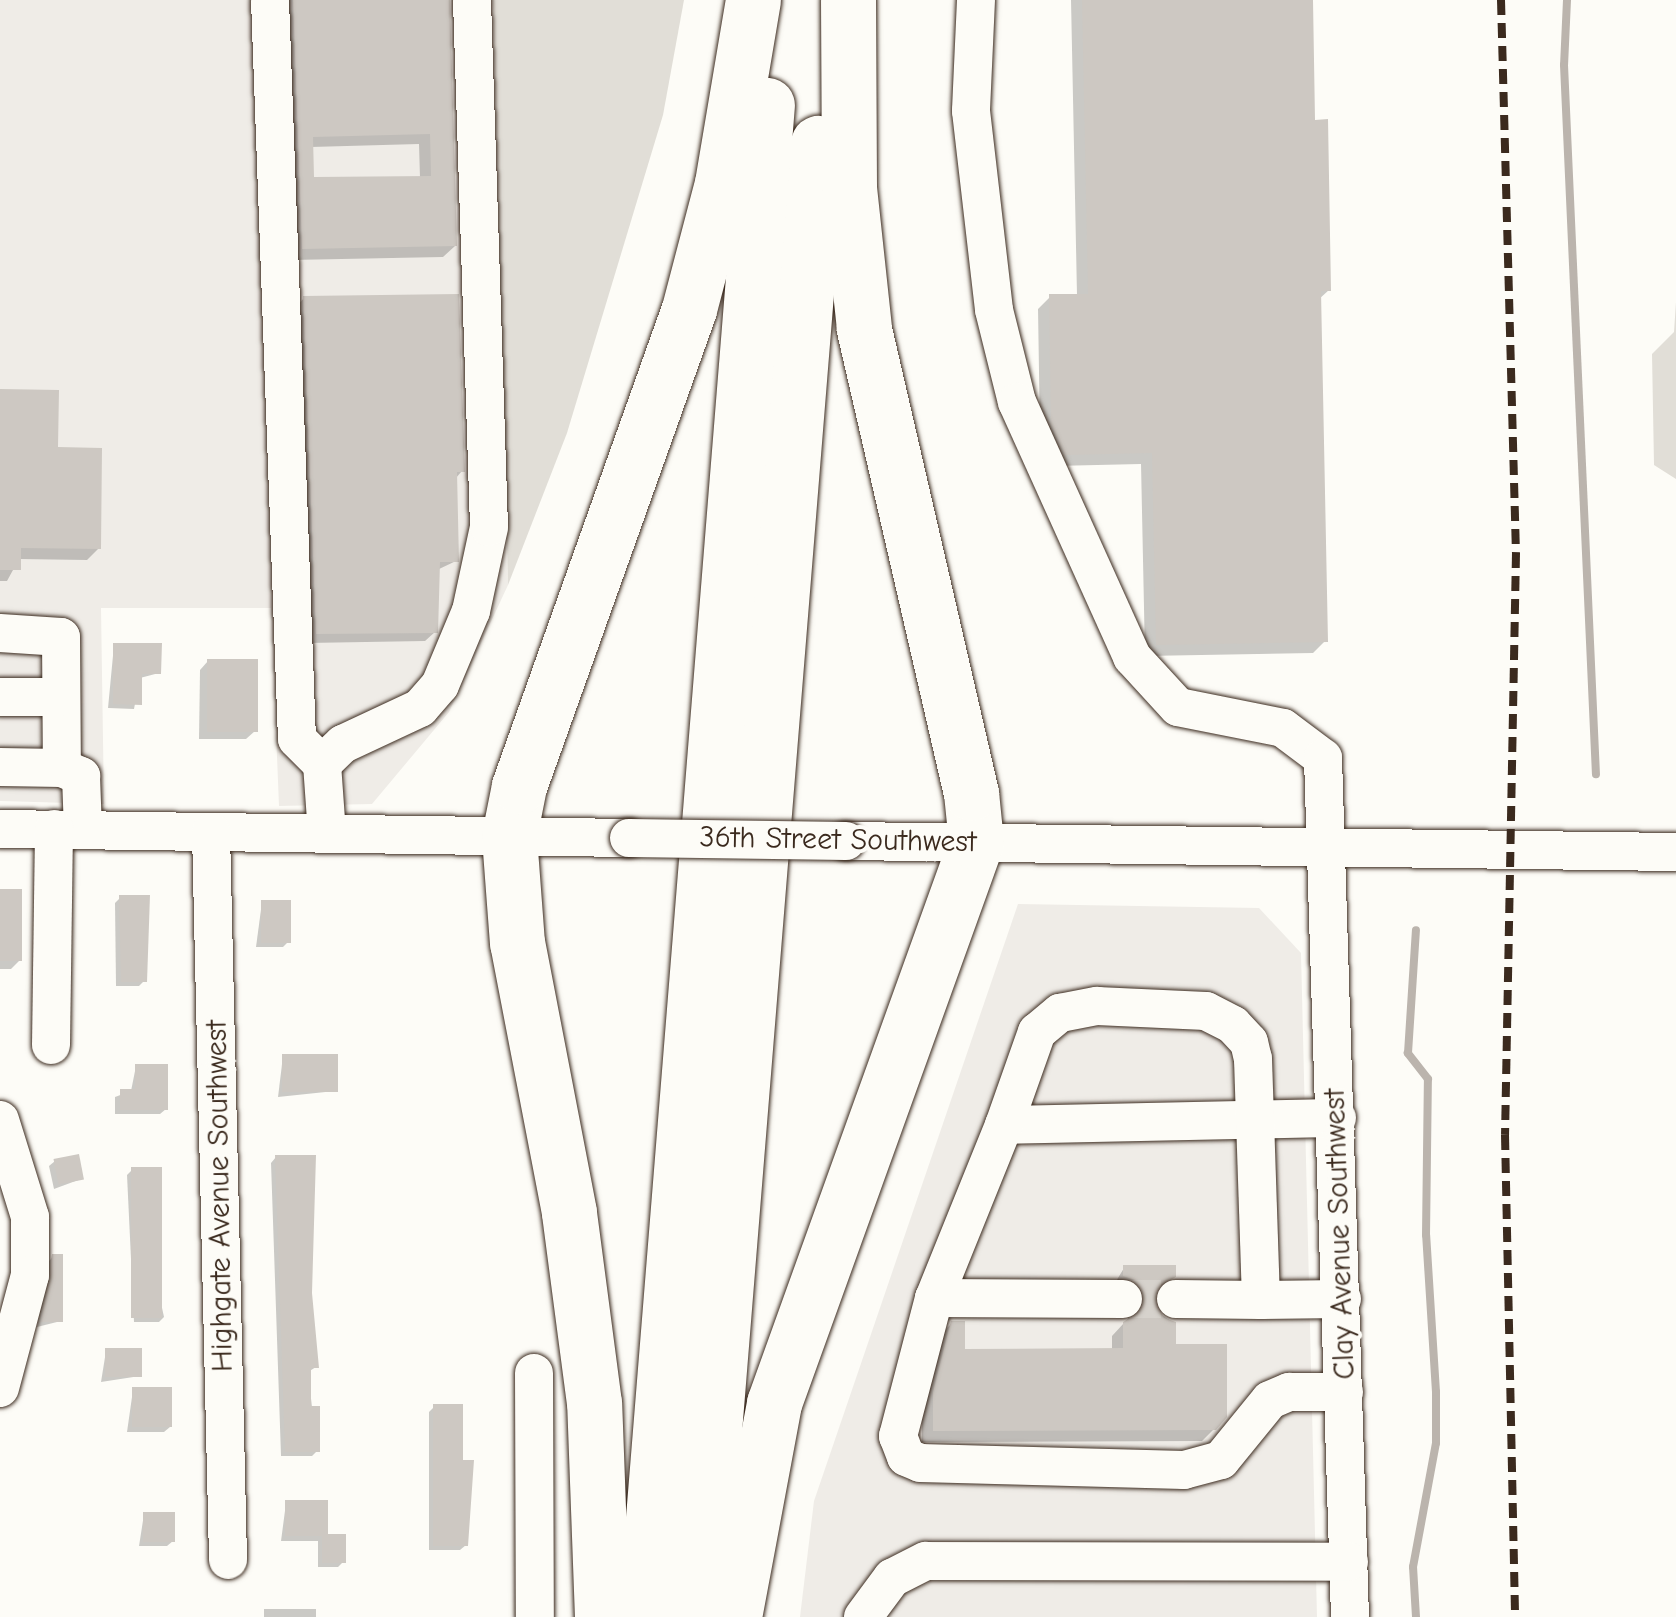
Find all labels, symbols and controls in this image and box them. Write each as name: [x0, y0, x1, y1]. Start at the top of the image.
street label: 36th Street Southwest: [699, 820, 977, 860]
street label: Highgate Avenue Southwest: [199, 1020, 241, 1372]
street label: Clay Avenue Southwest: [1317, 1088, 1363, 1380]

